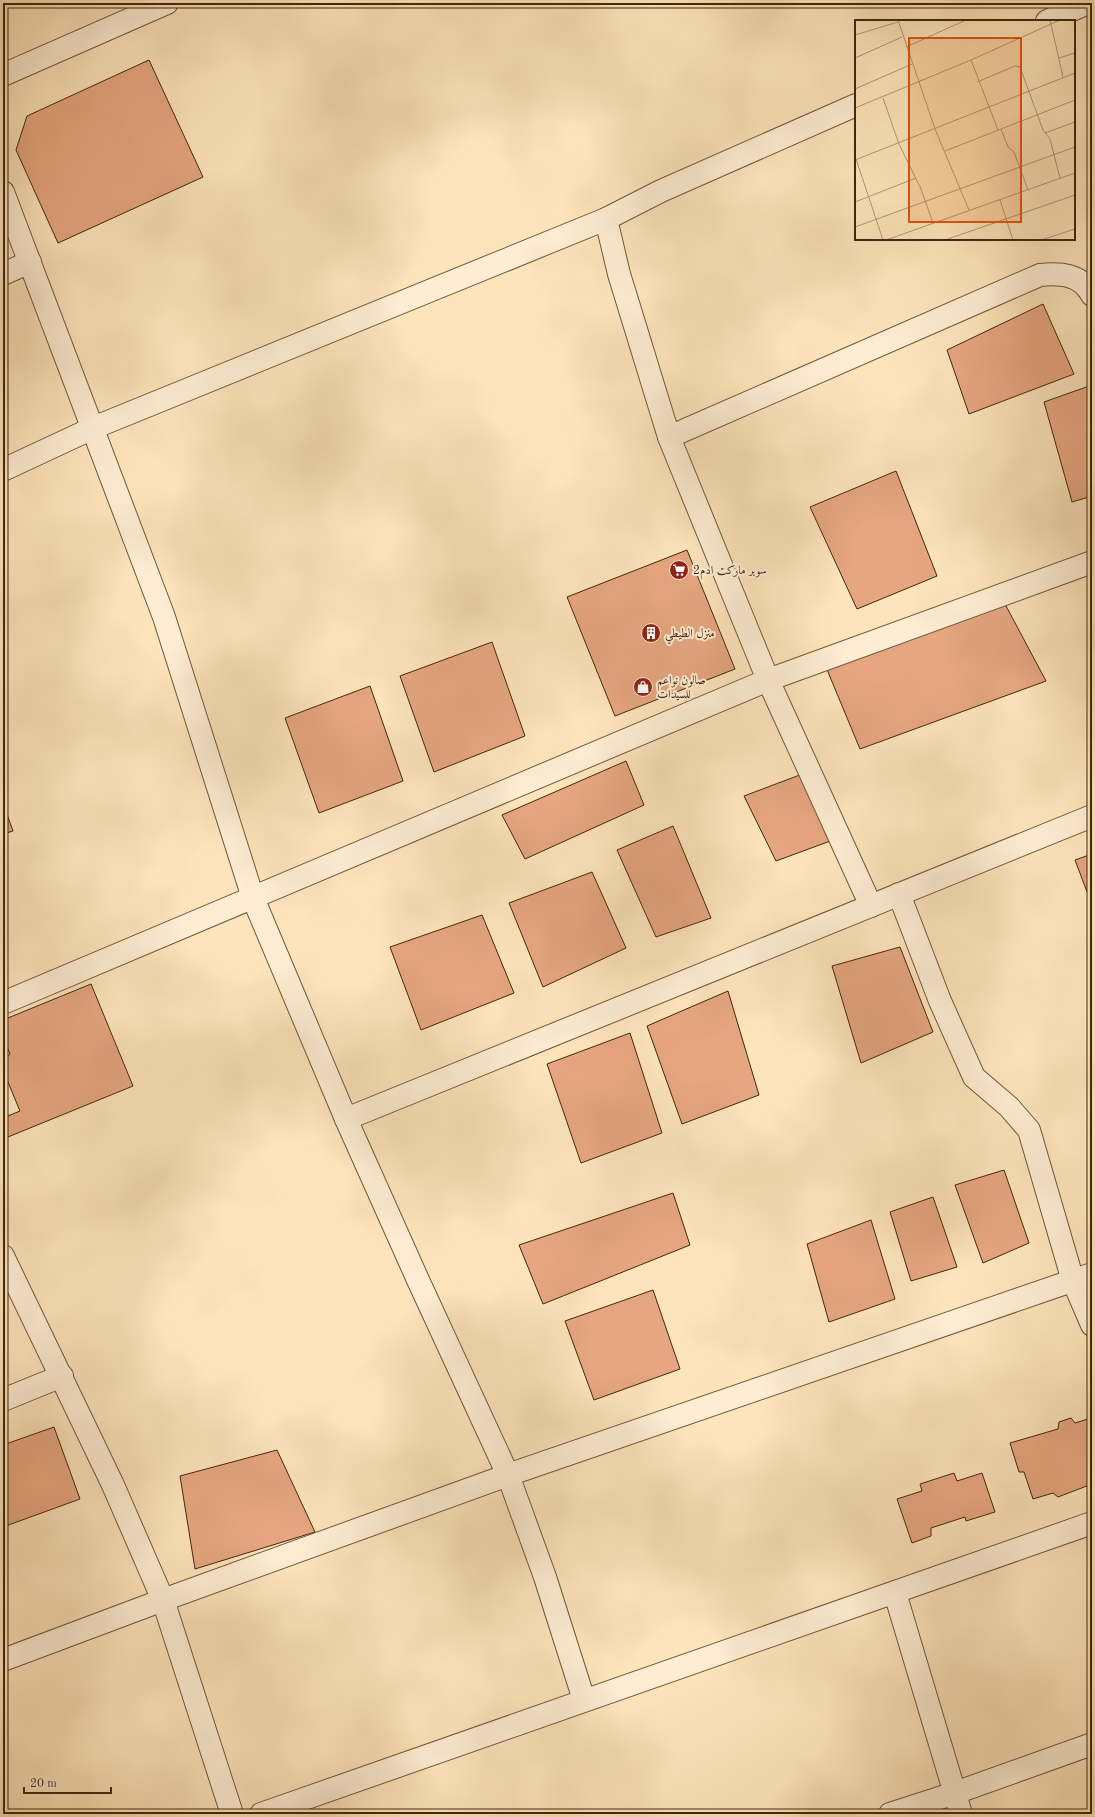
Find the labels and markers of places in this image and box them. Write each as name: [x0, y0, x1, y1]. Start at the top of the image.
supermarket icon: سوبر ماركت ادم2: [668, 559, 690, 581]
place label: سوبر ماركت ادم2: [693, 564, 767, 581]
building icon: منزل الطيطي: [640, 622, 662, 644]
place label: منزل الطيطي: [665, 628, 715, 645]
place label: صالون نواعم للسيدات: [657, 675, 706, 701]
shop icon: صالون نواعم للسيدات: [632, 676, 654, 698]

